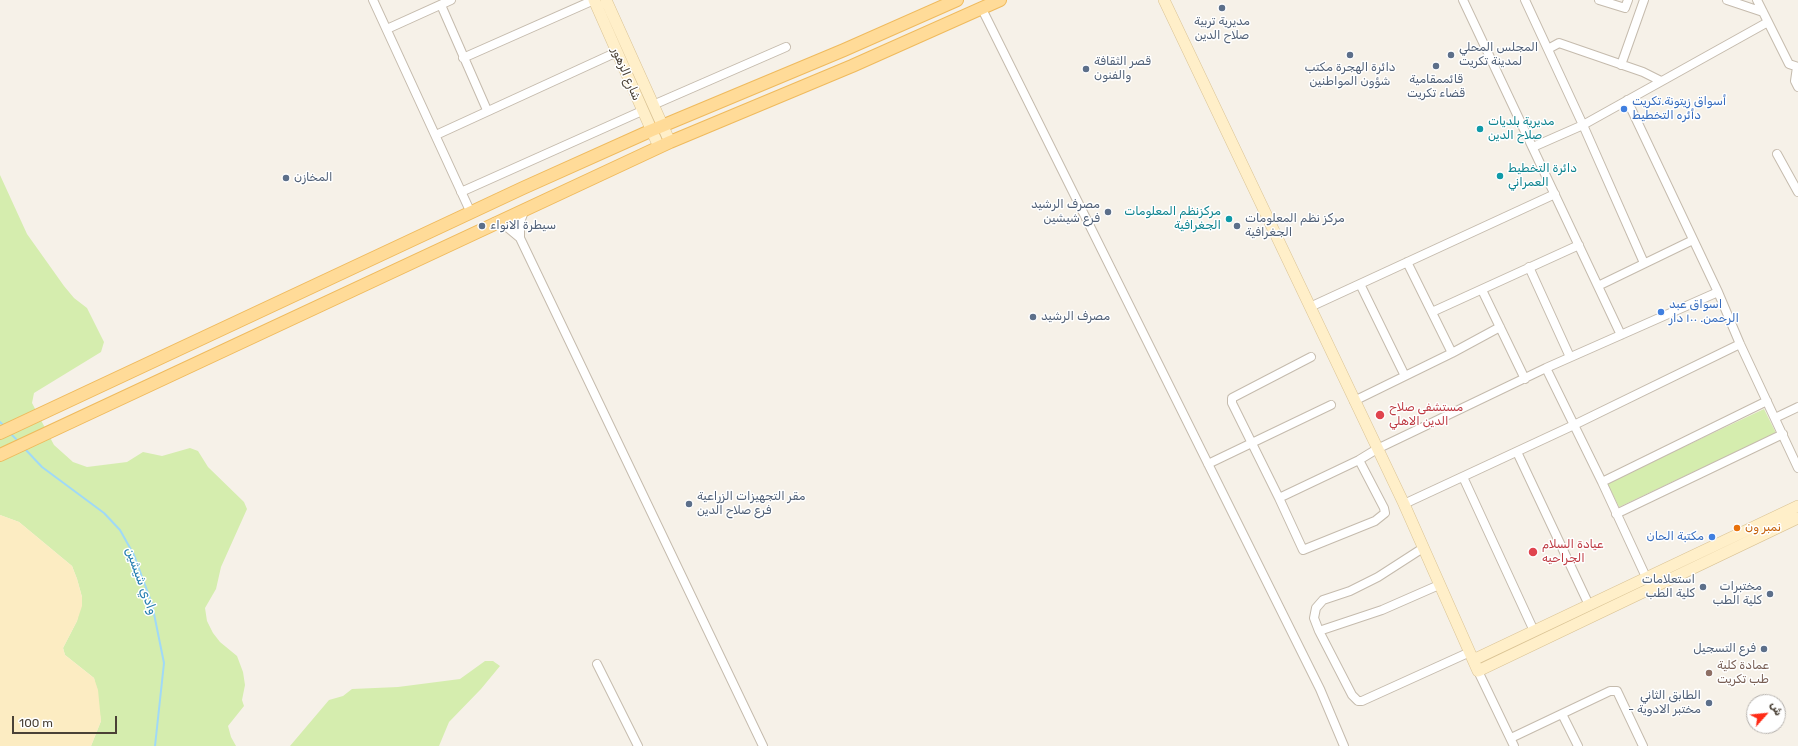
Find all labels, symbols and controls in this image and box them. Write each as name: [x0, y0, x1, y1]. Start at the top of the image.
marker: مديرية تربية صلاح الدين: [1217, 3, 1227, 13]
place label: مديرية تربية صلاح الدين: [1194, 15, 1250, 43]
place label: المجلس المحلي لمدينة تكريت: [1459, 41, 1538, 69]
street label: شارع الزهور: [608, 45, 644, 103]
marker: دائرة الهجرة مكتب شؤون المواطنين: [1345, 50, 1355, 60]
marker: المجلس المحلي لمدينة تكريت: [1446, 50, 1456, 60]
place label: قصر الثقافة والفنون: [1094, 55, 1151, 83]
place label: دائرة الهجرة مكتب شؤون المواطنين: [1304, 61, 1396, 89]
marker: قائممقامية قضاء تكريت: [1431, 61, 1441, 71]
marker: قصر الثقافة والفنون: [1081, 64, 1091, 74]
place label: قائممقامية قضاء تكريت: [1407, 73, 1465, 101]
place label: أسواق زيتونة.تكريت دأئره التخطيط: [1632, 95, 1726, 123]
marker: أسواق زيتونة.تكريت دأئره التخطيط: [1619, 104, 1629, 114]
place label: مديرية بلديات صلاح الدين: [1488, 115, 1554, 143]
marker: مديرية بلديات صلاح الدين: [1475, 124, 1485, 134]
place label: دائرة التخطيط العمراني: [1508, 162, 1577, 190]
place label: المخازن: [294, 171, 332, 185]
marker: دائرة التخطيط العمراني: [1495, 171, 1505, 181]
marker: المخازن: [281, 173, 291, 183]
place label: مصرف الرشيد فرع شيشين: [1031, 198, 1100, 226]
place label: مركزنظم المعلومات الجغرافية: [1124, 205, 1221, 233]
marker: مصرف الرشيد فرع شيشين: [1103, 207, 1113, 217]
place label: مركز نظم المعلومات الجغرافية: [1245, 212, 1345, 240]
marker: مركزنظم المعلومات الجغرافية: [1224, 214, 1234, 224]
place label: سيطرة الانواء: [490, 219, 556, 233]
marker: سيطرة الانواء: [477, 221, 487, 231]
marker: مركز نظم المعلومات الجغرافية: [1232, 221, 1242, 231]
place label: اسواق عبد الرحمن. ١٠٠ دار: [1669, 298, 1739, 326]
marker: اسواق عبد الرحمن. ١٠٠ دار: [1656, 307, 1666, 317]
place label: مصرف الرشيد: [1041, 310, 1110, 324]
marker: مصرف الرشيد: [1028, 312, 1038, 322]
place label: مستشفى صلاح الدين الاهلي: [1389, 401, 1463, 429]
marker: مستشفى صلاح الدين الاهلي: [1374, 409, 1386, 421]
place label: مقر التجهيزات الزراعية فرع صلاح الدين: [697, 490, 806, 518]
marker: مقر التجهيزات الزراعية فرع صلاح الدين: [684, 499, 694, 509]
place label: نمبر ون: [1745, 521, 1781, 535]
marker: نمبر ون: [1732, 523, 1742, 533]
place label: مكتبة الحان: [1646, 530, 1704, 544]
marker: مكتبة الحان: [1707, 532, 1717, 542]
place label: عيادة السلام الجراحيه: [1542, 538, 1603, 566]
water label: وادي شيشين: [122, 545, 160, 617]
marker: عيادة السلام الجراحيه: [1527, 546, 1539, 558]
place label: استعلامات كلية الطب: [1642, 573, 1695, 601]
place label: مختبرات كلية الطب: [1712, 580, 1762, 608]
marker: استعلامات كلية الطب: [1698, 582, 1708, 592]
marker: مختبرات كلية الطب: [1765, 589, 1775, 599]
place label: فرع التسجيل: [1693, 642, 1756, 656]
marker: فرع التسجيل: [1759, 644, 1769, 654]
place label: عمادة كلية طب تكريت: [1717, 659, 1769, 687]
marker: عمادة كلية طب تكريت: [1704, 668, 1714, 678]
place label: الطابق الثاني - مختبر الادوية: [1628, 689, 1701, 717]
north arrow: [1746, 694, 1786, 734]
marker: الطابق الثاني - مختبر الادوية: [1704, 698, 1714, 708]
text: ش: [1767, 700, 1785, 718]
scale bar: [14, 708, 119, 734]
text: 100 m: [19, 716, 53, 730]

